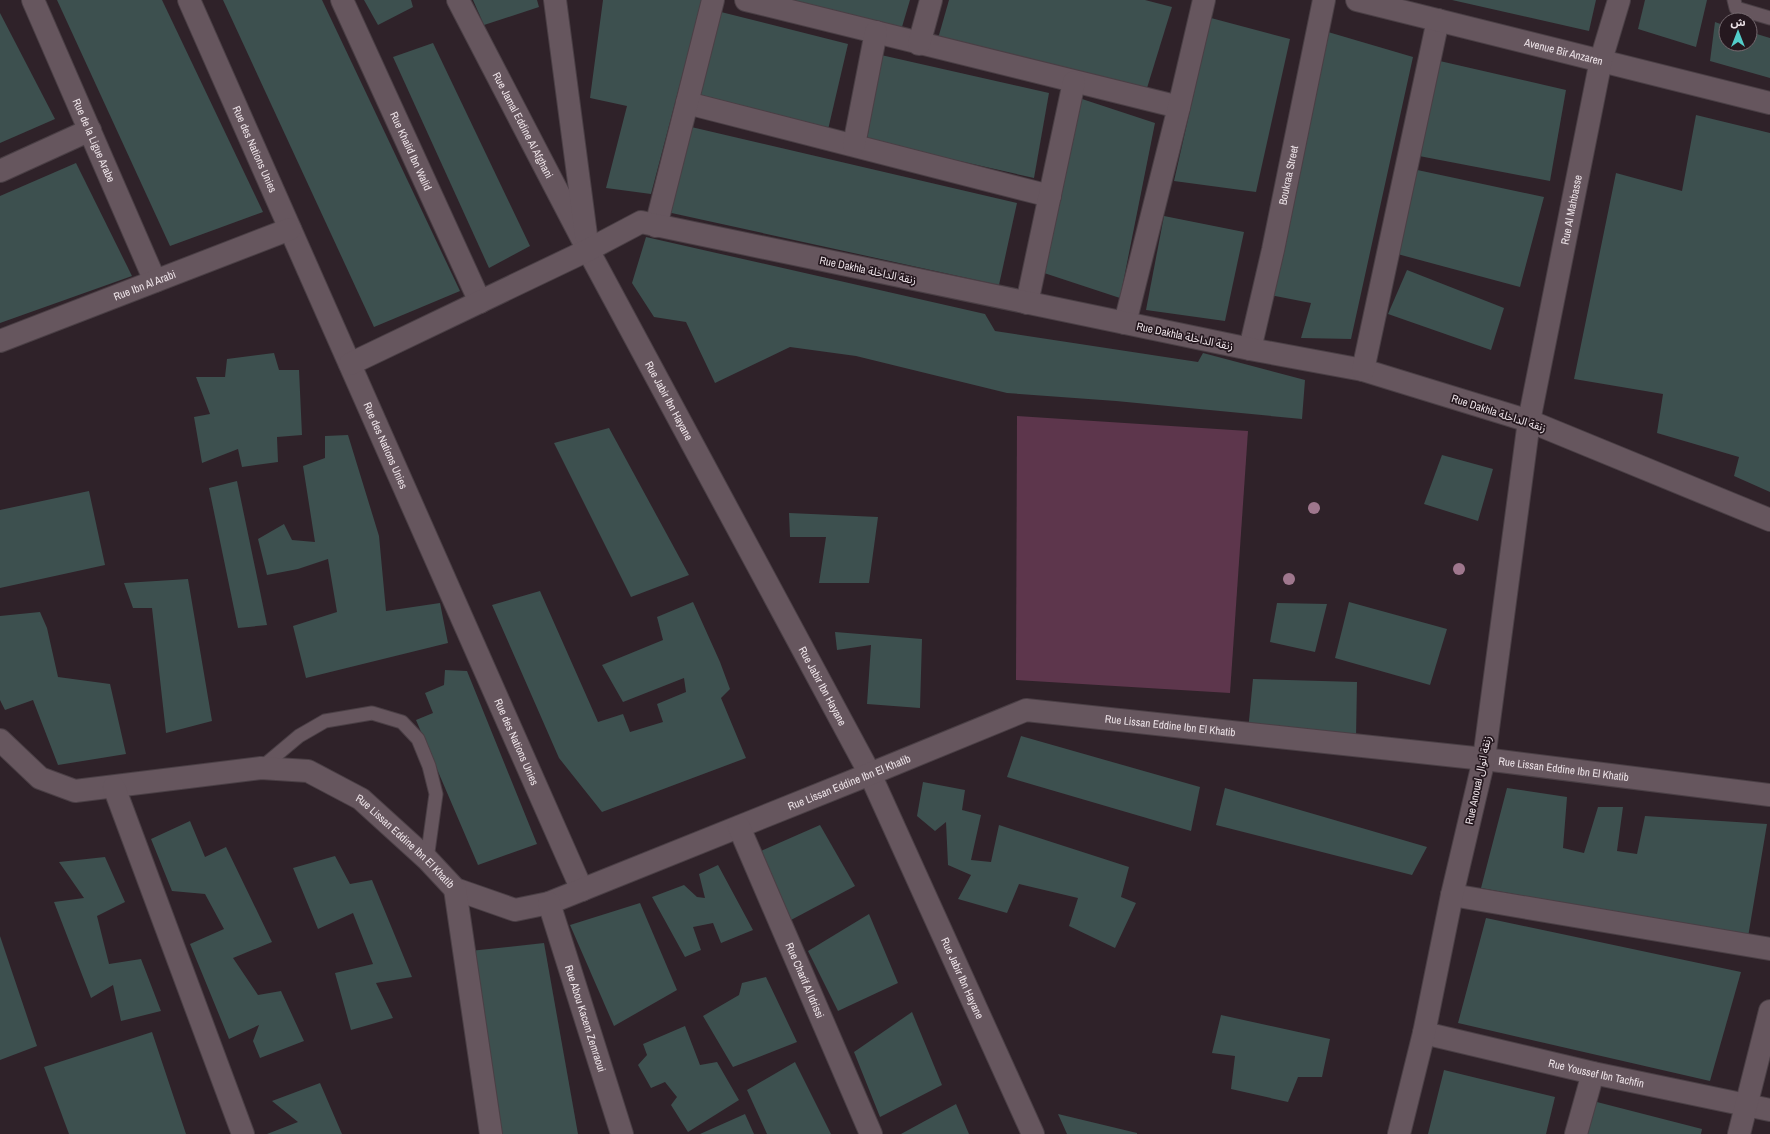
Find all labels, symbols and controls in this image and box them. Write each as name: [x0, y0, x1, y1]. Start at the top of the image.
north arrow: [1718, 12, 1758, 52]
text: ش: [1730, 15, 1746, 29]
street label: Avenue Bir Anzaren: [1522, 35, 1604, 68]
street label: Rue Jamal Eddine Al Afghani: [490, 70, 556, 181]
street label: Rue de la Ligue Arabe: [70, 96, 118, 184]
street label: Rue des Nations Unies: [230, 104, 280, 195]
street label: Rue Khalid Ibn Walid: [387, 109, 435, 193]
street label: Boukraa Street: [1275, 144, 1301, 206]
street label: Rue Al Mahbasse: [1557, 174, 1585, 246]
street label: Rue Dakhla زنقة الداخلة: [818, 253, 918, 287]
street label: Rue Ibn Al Arabi: [112, 267, 178, 303]
street label: Rue Dakhla زنقة الداخلة: [1135, 319, 1235, 353]
street label: Rue Jabir Ibn Hayane: [642, 359, 696, 443]
street label: Rue Dakhla زنقة الداخلة: [1450, 391, 1548, 435]
street label: Rue des Nations Unies: [360, 400, 411, 492]
street label: Rue Jabir Ibn Hayane: [796, 644, 850, 728]
street label: Rue des Nations Unies: [491, 696, 542, 788]
street label: Rue Lissan Eddine Ibn El Khatib: [1104, 711, 1236, 739]
street label: Rue Anoual زنقة انوال: [1462, 734, 1494, 826]
street label: Rue Lissan Eddine Ibn El Khatib: [786, 751, 913, 813]
street label: Rue Lissan Eddine Ibn El Khatib: [1498, 754, 1630, 784]
street label: Rue Lissan Eddine Ibn El Khatib: [354, 791, 458, 891]
street label: Rue Jabir Ibn Hayane: [938, 935, 987, 1021]
street label: Rue Charif Al Idrissi: [783, 940, 827, 1020]
street label: Rue Abou Kacem Zemraoui: [562, 963, 609, 1074]
street label: Rue Youssef Ibn Tachfin: [1547, 1056, 1645, 1091]

